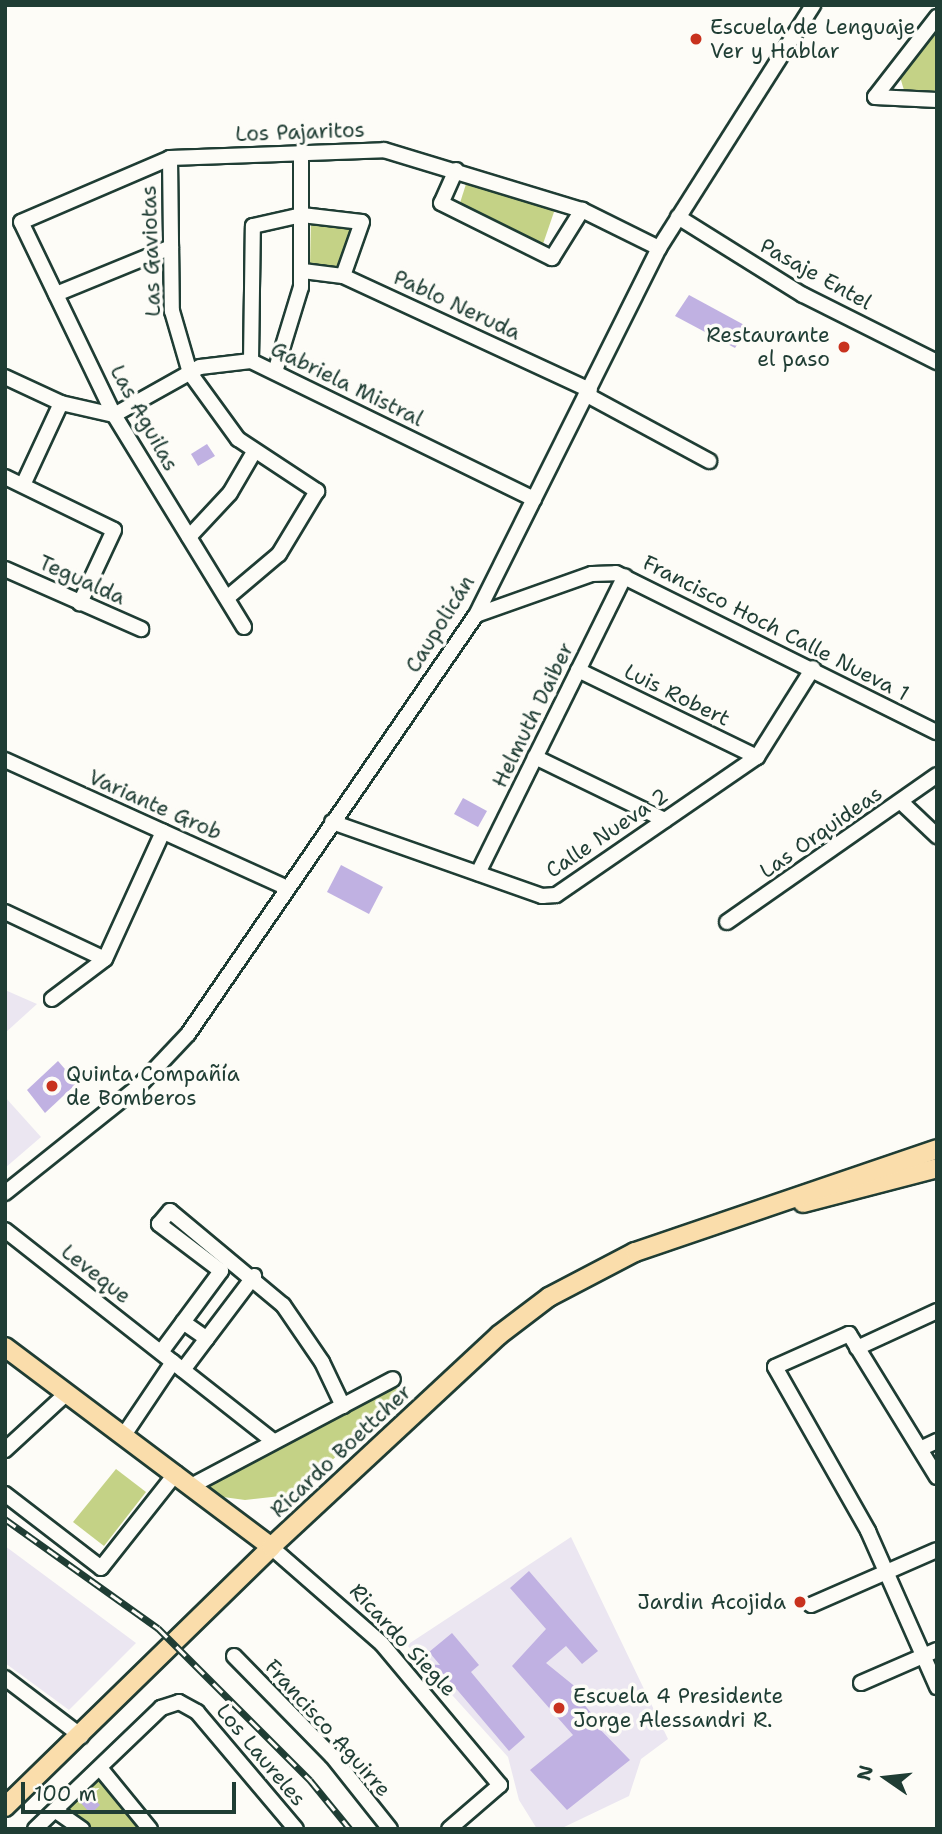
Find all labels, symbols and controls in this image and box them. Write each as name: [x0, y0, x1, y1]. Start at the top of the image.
place label: Escuela de Lenguaje Ver y Hablar: [710, 14, 915, 64]
marker: Escuela de Lenguaje Ver y Hablar: [688, 31, 704, 47]
street label: Los Pajaritos: [235, 117, 365, 147]
street label: Las Gaviotas: [136, 185, 166, 317]
street label: Pasaje Entel: [756, 233, 876, 315]
street label: Pablo Neruda: [389, 265, 525, 345]
place label: Restaurante el paso: [706, 322, 830, 372]
street label: Gabriela Mistral: [267, 336, 427, 432]
marker: Restaurante el paso: [836, 339, 852, 355]
street label: Las Aguilas: [105, 361, 183, 475]
street label: Tegualda: [35, 550, 129, 610]
street label: Francisco Hoch Calle Nueva 1: [639, 550, 913, 706]
street label: Caupolicán: [400, 571, 480, 677]
street label: Helmuth Daiber: [487, 638, 579, 792]
street label: Luis Robert: [620, 659, 734, 731]
street label: Variante Grob: [85, 764, 225, 846]
street label: Las Orquideas: [755, 780, 887, 884]
street label: Calle Nueva 2: [541, 783, 673, 883]
place label: Quinta Compañía de Bomberos: [66, 1061, 240, 1111]
marker: Quinta Compañía de Bomberos: [44, 1078, 60, 1094]
street label: Leveque: [56, 1239, 136, 1309]
street label: Ricardo Boettcher: [265, 1379, 417, 1523]
street label: Ricardo Siegle: [344, 1578, 462, 1702]
place label: Jardin Acojida: [637, 1589, 786, 1615]
marker: Jardin Acojida: [792, 1594, 808, 1610]
street label: Francisco Aguirre: [260, 1654, 396, 1802]
place label: Escuela 4 Presidente Jorge Alessandri R.: [573, 1683, 783, 1733]
street label: Los Laureles: [211, 1699, 311, 1811]
marker: Escuela 4 Presidente Jorge Alessandri R.: [551, 1700, 567, 1716]
north arrow: [851, 1743, 921, 1813]
text: N: [851, 1762, 879, 1783]
scale bar: [24, 1768, 240, 1812]
text: 100 m: [34, 1780, 97, 1808]

